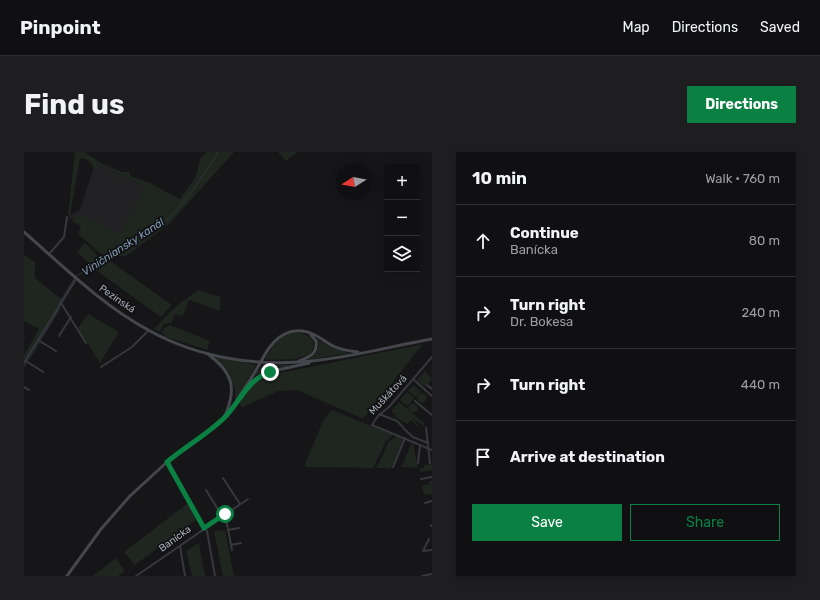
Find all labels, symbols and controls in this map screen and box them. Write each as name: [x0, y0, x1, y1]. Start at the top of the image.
text: Pinpoint: [20, 16, 101, 39]
text: Map: [623, 19, 650, 36]
text: Directions: [672, 19, 738, 36]
text: Saved: [760, 19, 800, 36]
button: Directions: [687, 86, 796, 123]
text: Find us: [24, 88, 124, 121]
north arrow: [336, 164, 372, 200]
map controls: [384, 164, 420, 272]
button: +: [384, 164, 420, 200]
text: 10 min: [472, 168, 527, 188]
text: Walk · 760 m: [705, 171, 780, 186]
button: −: [384, 200, 420, 236]
water label: Viničniansky kanál: [79, 215, 167, 278]
text: Continue: [510, 224, 579, 242]
icon: ahead: [472, 230, 494, 252]
text: 80 m: [749, 233, 780, 248]
button: layers: [384, 236, 420, 272]
text: Banícka: [510, 242, 558, 257]
street label: Pezinská: [97, 282, 137, 316]
text: Turn right: [510, 296, 585, 314]
icon: right: [472, 302, 494, 324]
text: 240 m: [741, 305, 780, 320]
text: Dr. Bokesa: [510, 314, 573, 329]
route end: [261, 363, 279, 381]
street label: Muškátová: [367, 373, 409, 417]
icon: right: [472, 374, 494, 396]
text: Turn right: [510, 376, 585, 394]
text: 440 m: [741, 377, 780, 392]
icon: arrive: [472, 446, 494, 468]
text: Arrive at destination: [510, 448, 665, 466]
button: Save: [472, 504, 622, 541]
button: Share: [630, 504, 780, 541]
route start: [216, 505, 234, 523]
street label: Banícka: [157, 523, 193, 555]

